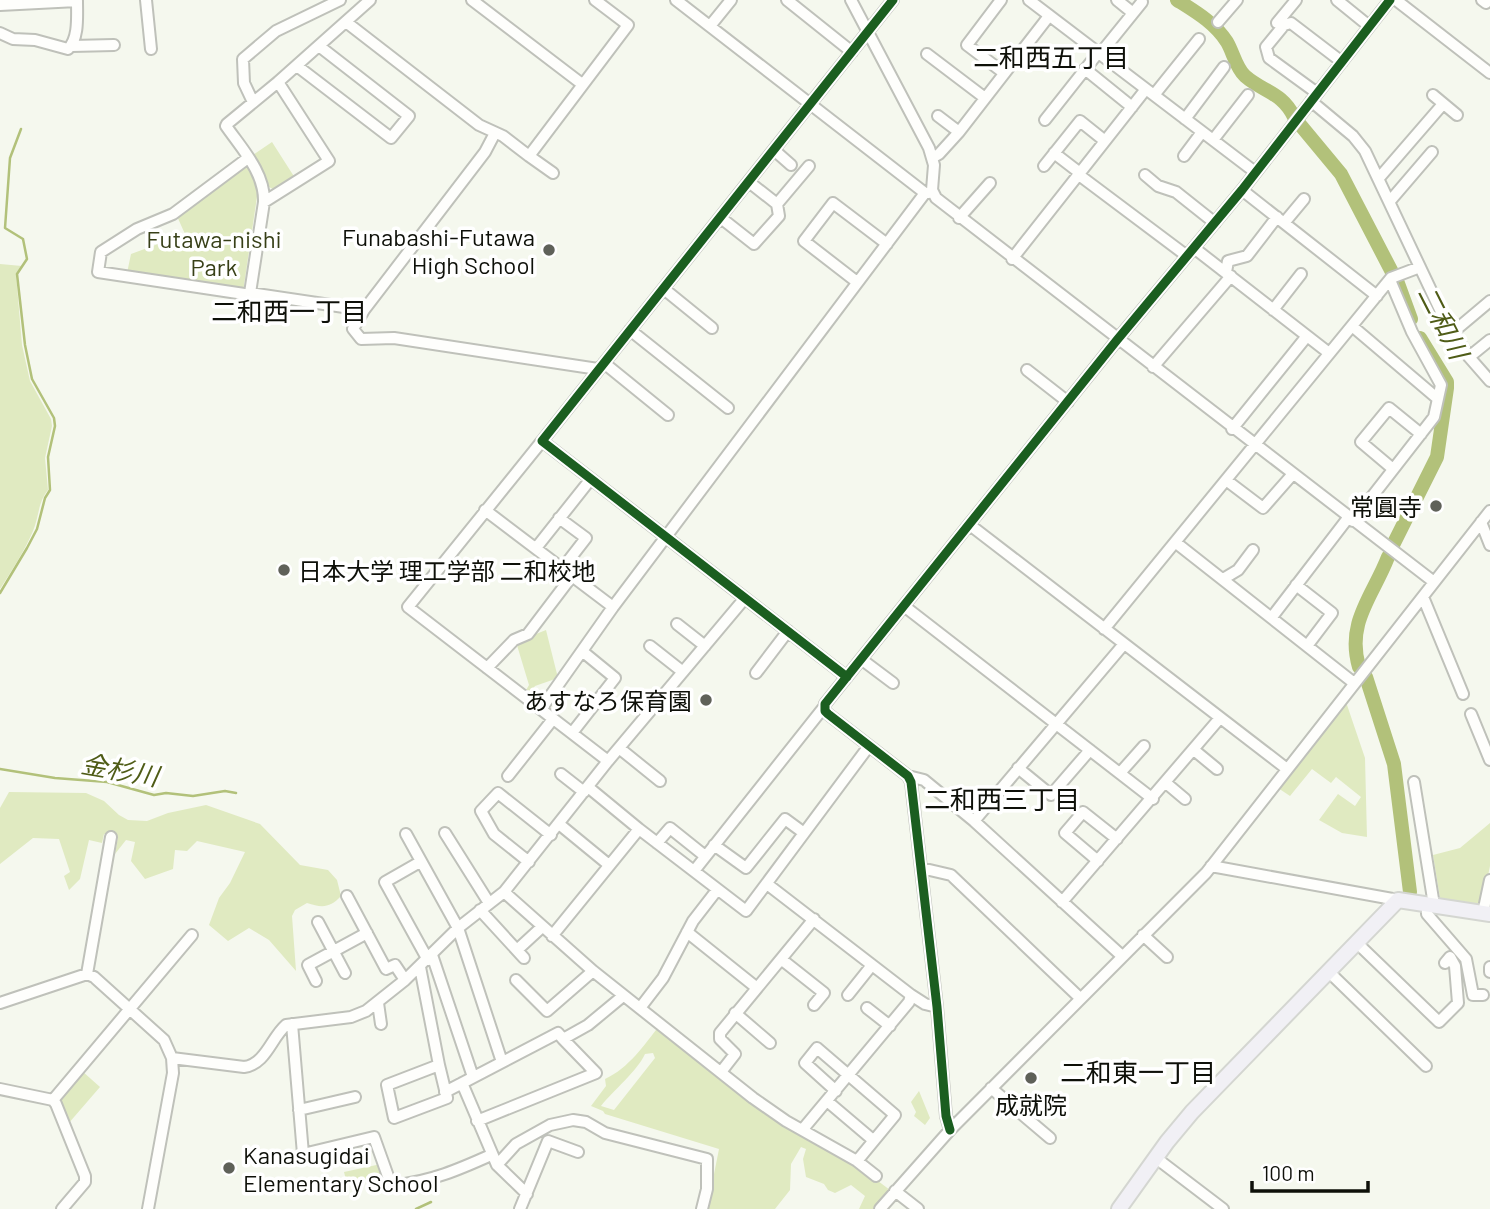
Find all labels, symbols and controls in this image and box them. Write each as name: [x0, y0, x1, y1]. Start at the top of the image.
district label: 二和西五丁目: [973, 41, 1129, 72]
place label: Funabashi-Futawa High School: [342, 222, 535, 279]
park label: Futawa-nishi Park: [146, 224, 282, 281]
marker: Funabashi-Futawa High School: [541, 242, 557, 258]
water label: 二和川: [1412, 280, 1477, 366]
district label: 二和西一丁目: [211, 295, 367, 326]
place label: 常圓寺: [1350, 492, 1422, 521]
marker: 常圓寺: [1428, 498, 1444, 514]
place label: 日本大学 理工学部 二和校地: [298, 556, 596, 585]
marker: 日本大学 理工学部 二和校地: [276, 562, 292, 578]
place label: あすなろ保育園: [524, 686, 692, 715]
marker: あすなろ保育園: [698, 692, 714, 708]
water label: 金杉川: [79, 747, 164, 792]
district label: 二和西三丁目: [924, 783, 1080, 814]
district label: 二和東一丁目: [1060, 1056, 1216, 1087]
marker: 成就院: [1023, 1070, 1039, 1086]
place label: 成就院: [995, 1090, 1067, 1119]
place label: Kanasugidai Elementary School: [243, 1140, 438, 1197]
scale bar: [1252, 1150, 1368, 1194]
marker: Kanasugidai Elementary School: [221, 1160, 237, 1176]
text: 100 m: [1262, 1160, 1315, 1185]

